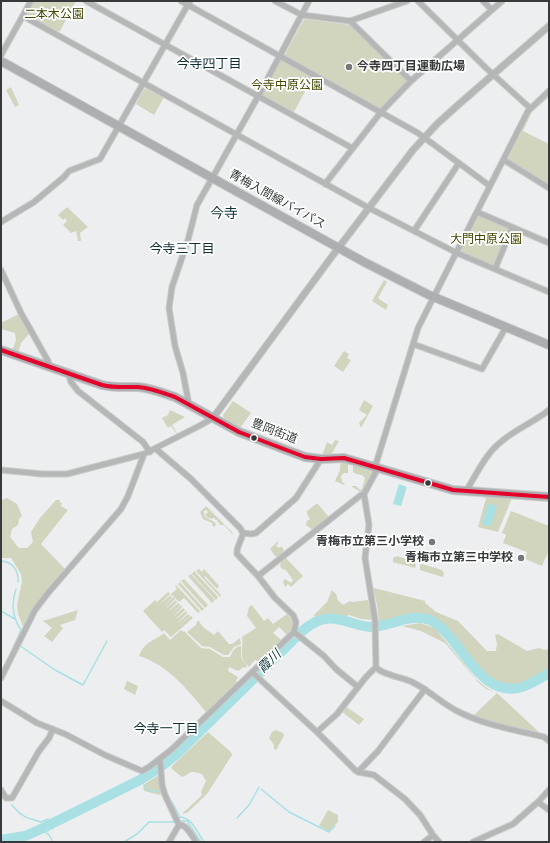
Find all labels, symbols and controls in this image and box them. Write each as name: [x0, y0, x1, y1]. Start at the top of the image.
park label: 二本木公園: [24, 8, 84, 22]
district label: 今寺四丁目: [177, 57, 241, 73]
place label: 今寺四丁目運動広場: [357, 60, 465, 74]
marker: 今寺四丁目運動広場: [344, 62, 354, 72]
park label: 今寺中原公園: [251, 79, 323, 93]
street label: 青梅入間線バイパス: [226, 168, 328, 232]
district label: 今寺: [210, 207, 238, 223]
park label: 大門中原公園: [450, 233, 522, 247]
district label: 今寺三丁目: [150, 242, 214, 258]
street label: 豊岡街道: [249, 417, 299, 447]
unlabelled marker: [249, 433, 259, 443]
unlabelled marker: [423, 478, 433, 488]
place label: 青梅市立第三小学校: [316, 535, 424, 549]
marker: 青梅市立第三小学校: [427, 537, 437, 547]
place label: 青梅市立第三中学校: [405, 551, 513, 565]
marker: 青梅市立第三中学校: [516, 553, 526, 563]
water label: 霞川: [255, 647, 285, 677]
district label: 今寺一丁目: [134, 722, 198, 738]

